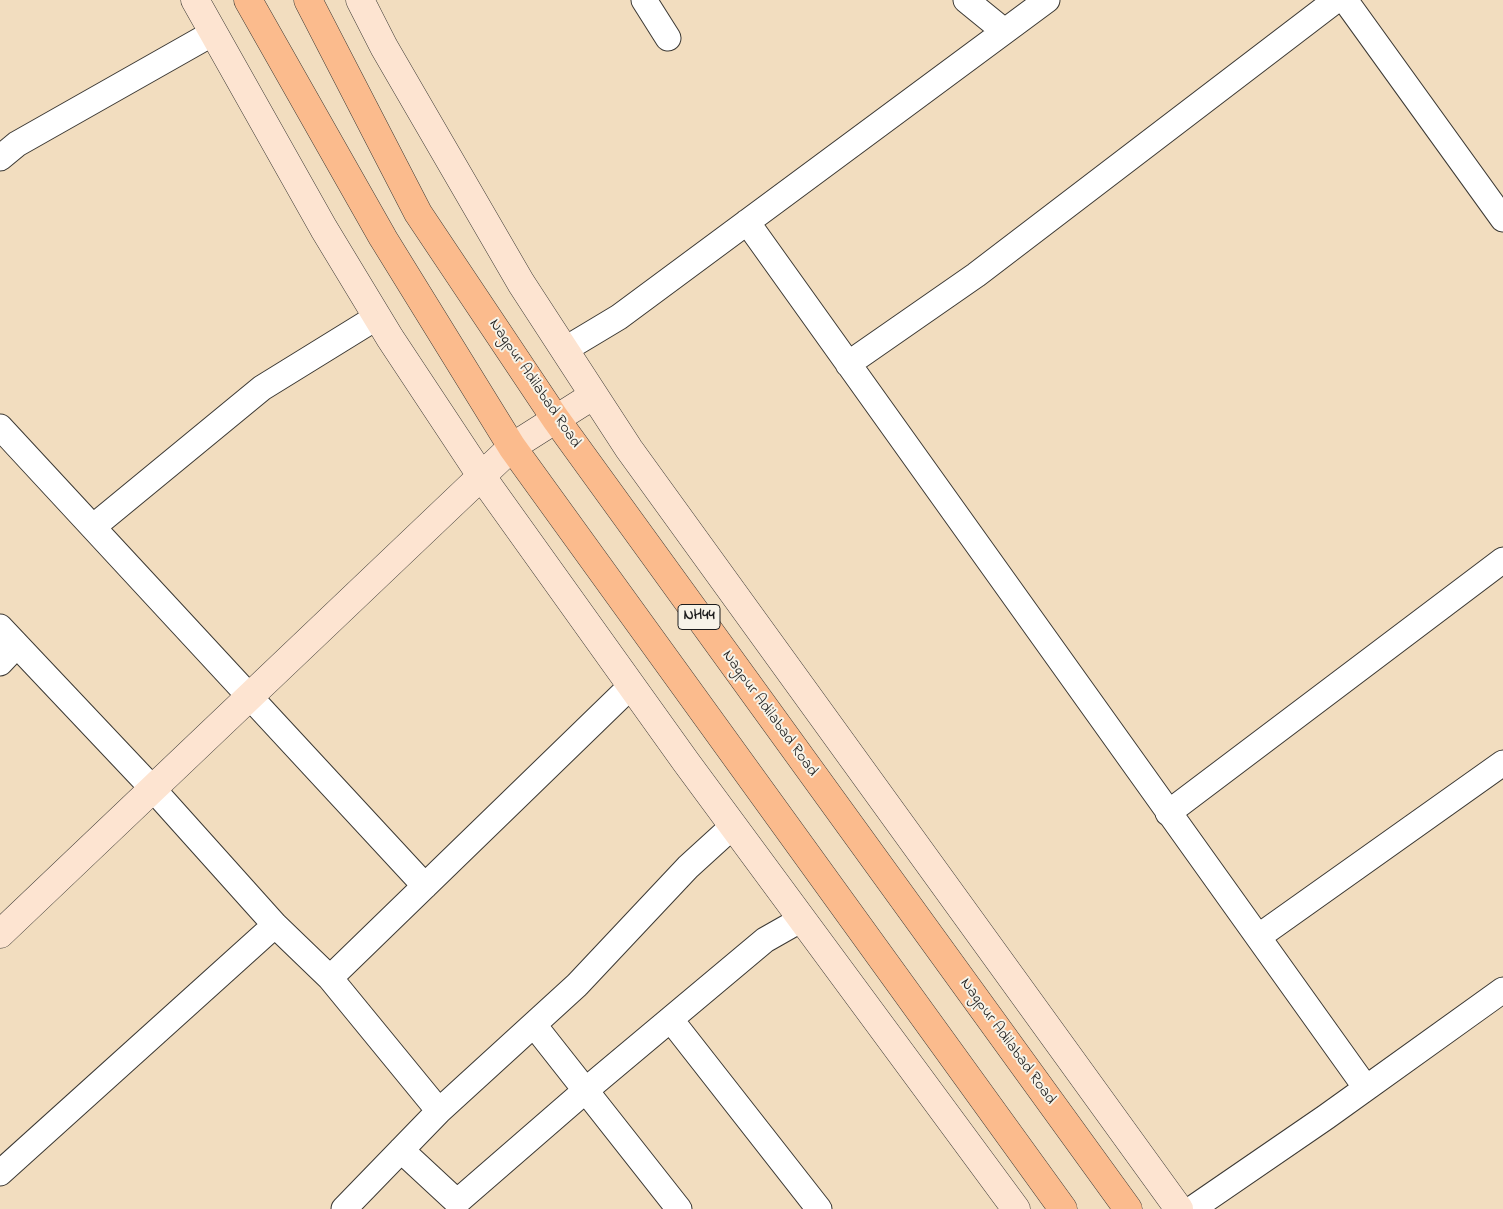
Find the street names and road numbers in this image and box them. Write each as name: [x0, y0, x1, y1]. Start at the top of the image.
street label: Nagpur Adilabad Road: [484, 316, 584, 452]
road number: NH44: [678, 604, 720, 630]
street label: Nagpur Adilabad Road: [717, 647, 821, 781]
street label: Nagpur Adilabad Road: [955, 975, 1059, 1109]

